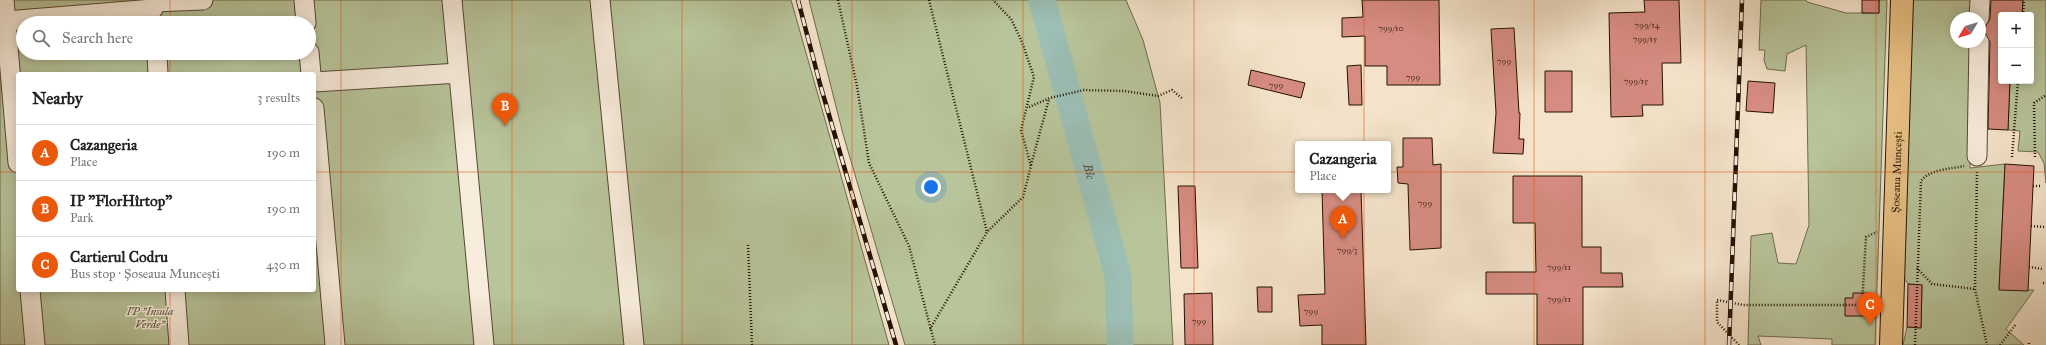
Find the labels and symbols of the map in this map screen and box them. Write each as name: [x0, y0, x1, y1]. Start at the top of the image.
north arrow: [1950, 12, 1986, 48]
house number: 799/14: [1634, 19, 1661, 30]
house number: 799/10: [1378, 22, 1404, 33]
house number: 799/15: [1633, 33, 1658, 44]
house number: 799: [1497, 55, 1511, 66]
house number: 799: [1406, 71, 1420, 82]
house number: 799/15: [1624, 75, 1649, 86]
house number: 799: [1269, 79, 1283, 90]
pin: B: [492, 93, 518, 126]
street label: Șoseaua Muncești: [1889, 131, 1904, 213]
water label: Bîc: [1080, 161, 1098, 182]
your location: [921, 177, 941, 197]
house number: 799: [1418, 197, 1432, 208]
pin: A: [1330, 206, 1356, 239]
house number: 799/3: [1337, 244, 1358, 255]
house number: 799/11: [1547, 261, 1571, 272]
pin: C: [1857, 292, 1883, 325]
house number: 799/11: [1547, 293, 1571, 304]
park label: IP "Insula Verde": [126, 305, 173, 331]
house number: 799: [1304, 305, 1318, 316]
house number: 799: [1192, 315, 1206, 326]

